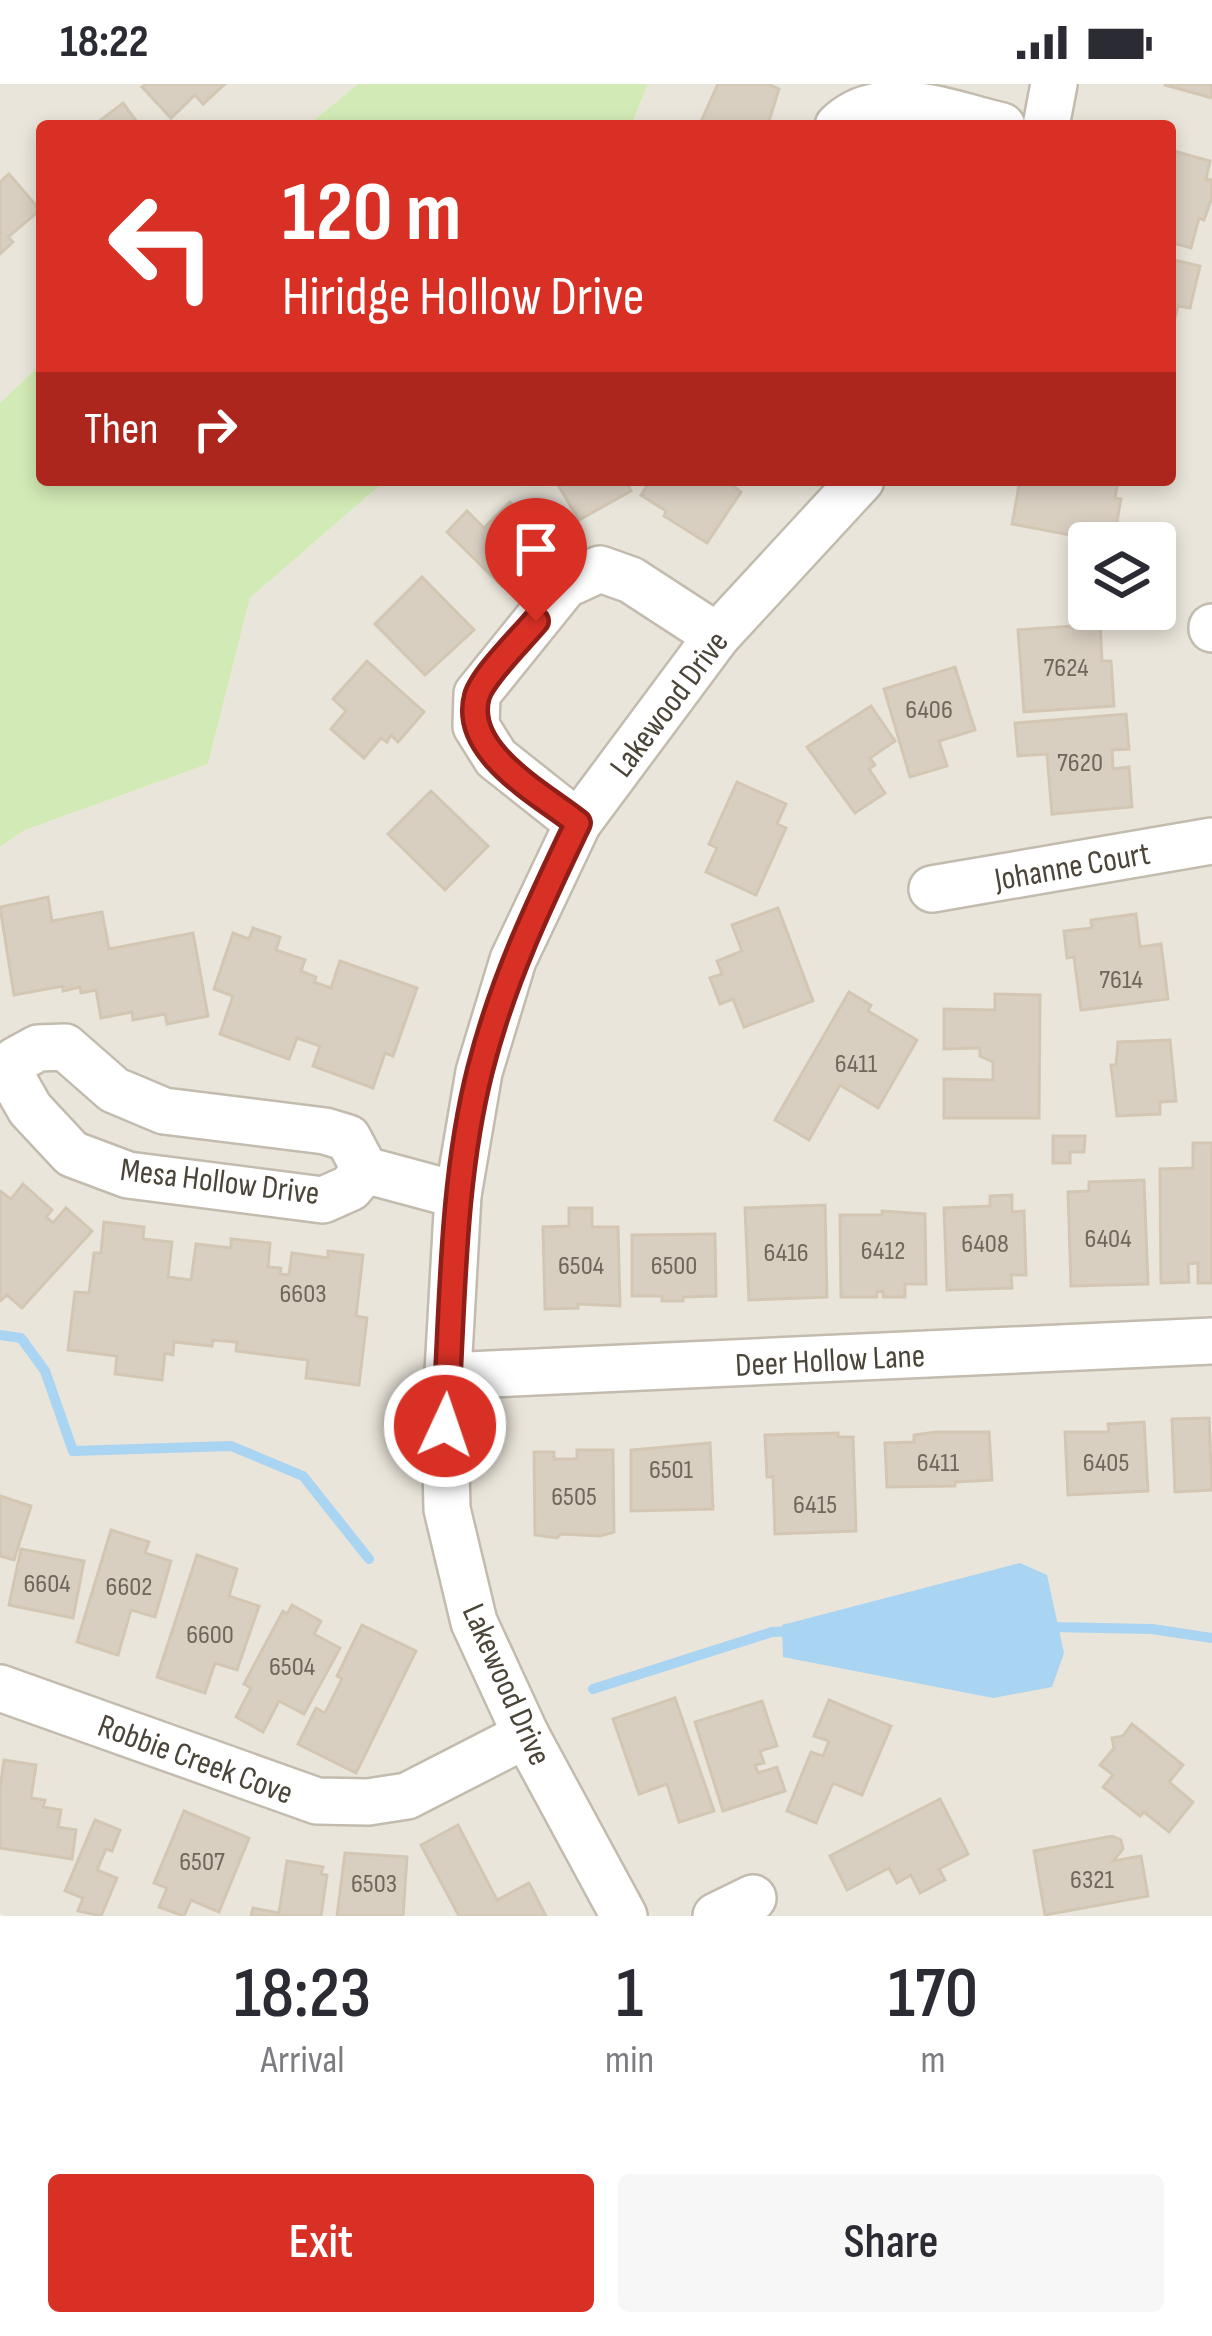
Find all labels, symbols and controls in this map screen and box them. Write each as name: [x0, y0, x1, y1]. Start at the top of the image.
text: 18:22: [60, 15, 148, 70]
text: 120 m: [282, 163, 461, 264]
icon: left: [84, 168, 240, 324]
text: Hiridge Hollow Drive: [282, 265, 644, 330]
icon: right: [182, 396, 248, 462]
text: Then: [84, 402, 158, 457]
pin: [485, 498, 587, 621]
icon: arrive: [503, 516, 569, 582]
map controls: [1068, 522, 1176, 630]
button: layers: [1068, 522, 1176, 630]
street label: Lakewood Drive: [602, 623, 737, 785]
house number: 7624: [1043, 652, 1089, 684]
house number: 6406: [905, 694, 953, 726]
house number: 7620: [1057, 747, 1103, 779]
street label: Johanne Court: [990, 834, 1153, 900]
house number: 7614: [1099, 964, 1143, 996]
house number: 6411: [835, 1048, 878, 1080]
street label: Mesa Hollow Drive: [118, 1150, 322, 1214]
house number: 6404: [1085, 1223, 1131, 1255]
house number: 6408: [961, 1228, 1009, 1260]
house number: 6412: [861, 1235, 905, 1267]
house number: 6416: [764, 1237, 808, 1269]
house number: 6504: [558, 1250, 604, 1282]
house number: 6500: [651, 1250, 697, 1282]
house number: 6603: [279, 1278, 327, 1310]
street label: Deer Hollow Lane: [734, 1336, 926, 1386]
position arrow: [382, 1363, 508, 1489]
house number: 6411: [917, 1447, 960, 1479]
house number: 6405: [1083, 1447, 1129, 1479]
house number: 6501: [649, 1454, 694, 1486]
house number: 6505: [551, 1481, 597, 1513]
house number: 6415: [793, 1489, 837, 1521]
house number: 6604: [24, 1568, 70, 1600]
house number: 6602: [106, 1571, 152, 1603]
street label: Lakewood Drive: [453, 1598, 560, 1772]
house number: 6600: [186, 1619, 234, 1651]
house number: 6504: [269, 1651, 315, 1683]
street label: Robbie Creek Cove: [92, 1706, 298, 1814]
house number: 6507: [179, 1846, 225, 1878]
house number: 6321: [1070, 1864, 1114, 1896]
house number: 6503: [351, 1868, 397, 1900]
text: 18:23: [234, 1951, 371, 2038]
text: 1: [616, 1951, 643, 2038]
text: 170: [888, 1951, 978, 2038]
text: Arrival: [261, 2037, 344, 2084]
text: min: [605, 2037, 654, 2084]
text: m: [921, 2037, 946, 2084]
button: Exit: [48, 2174, 594, 2312]
button: Share: [618, 2174, 1164, 2312]

